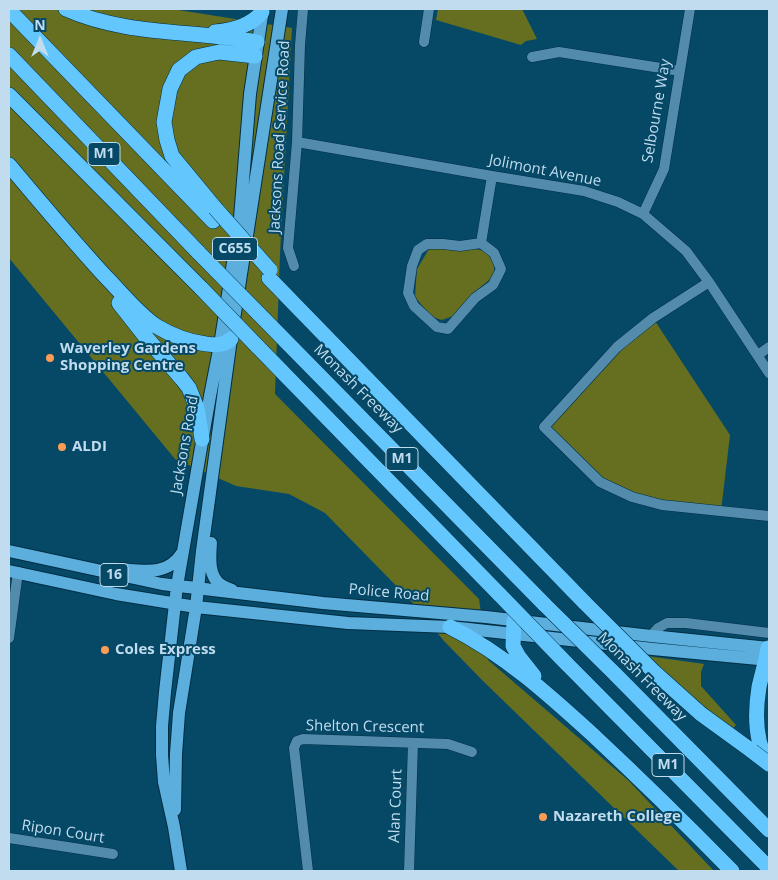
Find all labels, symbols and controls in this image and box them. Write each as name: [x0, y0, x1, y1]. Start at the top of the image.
north arrow: [15, 15, 65, 65]
text: N: [34, 15, 46, 34]
street label: Jacksons Road Service Road: [266, 40, 294, 234]
street label: Selbourne Way: [639, 58, 675, 164]
road number: M1: [88, 142, 120, 166]
street label: Jolimont Avenue: [487, 151, 603, 191]
road number: C655: [212, 238, 258, 260]
place label: Waverley Gardens Shopping Centre: [60, 340, 196, 375]
street label: Monash Freeway: [310, 341, 406, 437]
marker: Waverley Gardens Shopping Centre: [44, 352, 56, 364]
street label: Jacksons Road: [167, 394, 203, 496]
place label: ALDI: [72, 438, 107, 456]
marker: ALDI: [56, 441, 68, 453]
road number: M1: [386, 448, 418, 470]
road number: 16: [100, 564, 128, 586]
street label: Police Road: [348, 581, 430, 605]
street label: Monash Freeway: [594, 629, 690, 725]
place label: Coles Express: [115, 641, 216, 659]
marker: Coles Express: [99, 644, 111, 656]
street label: Shelton Crescent: [306, 717, 424, 737]
road number: M1: [652, 754, 684, 776]
street label: Alan Court: [386, 769, 406, 843]
place label: Nazareth College: [553, 808, 681, 826]
marker: Nazareth College: [537, 811, 549, 823]
street label: Ripon Court: [20, 817, 106, 847]

